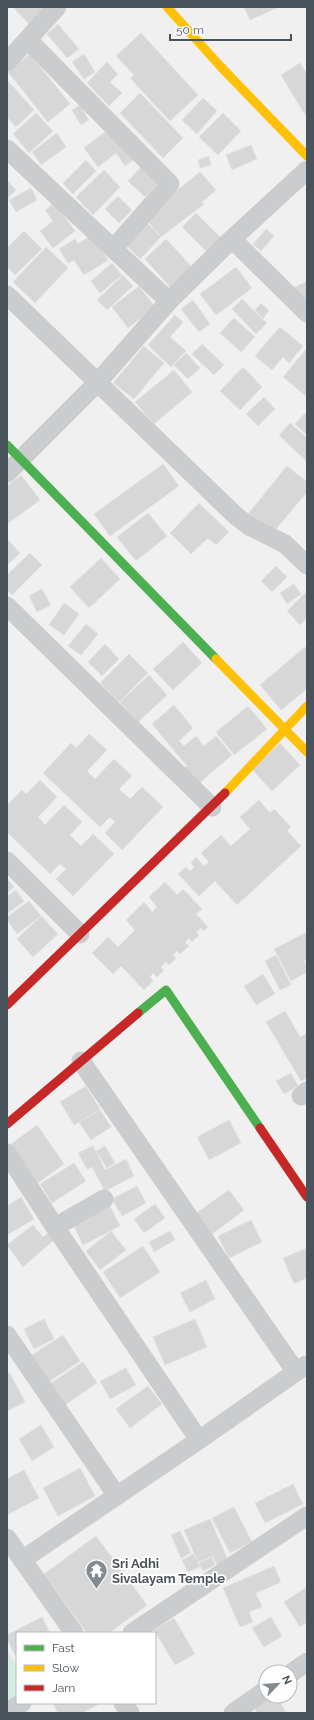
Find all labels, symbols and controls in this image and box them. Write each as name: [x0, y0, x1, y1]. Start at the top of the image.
scale bar: [170, 16, 291, 42]
text: 50 m: [176, 23, 204, 37]
place label: Sri Adhi Sivalayam Temple: [112, 1556, 225, 1586]
temple icon: Sri Adhi Sivalayam Temple: [83, 1557, 109, 1590]
legend: [16, 1632, 156, 1704]
text: Fast: [52, 1641, 75, 1655]
text: Slow: [52, 1661, 79, 1675]
north arrow: [258, 1664, 298, 1704]
text: N: [279, 1673, 294, 1687]
text: Jam: [52, 1681, 75, 1695]

